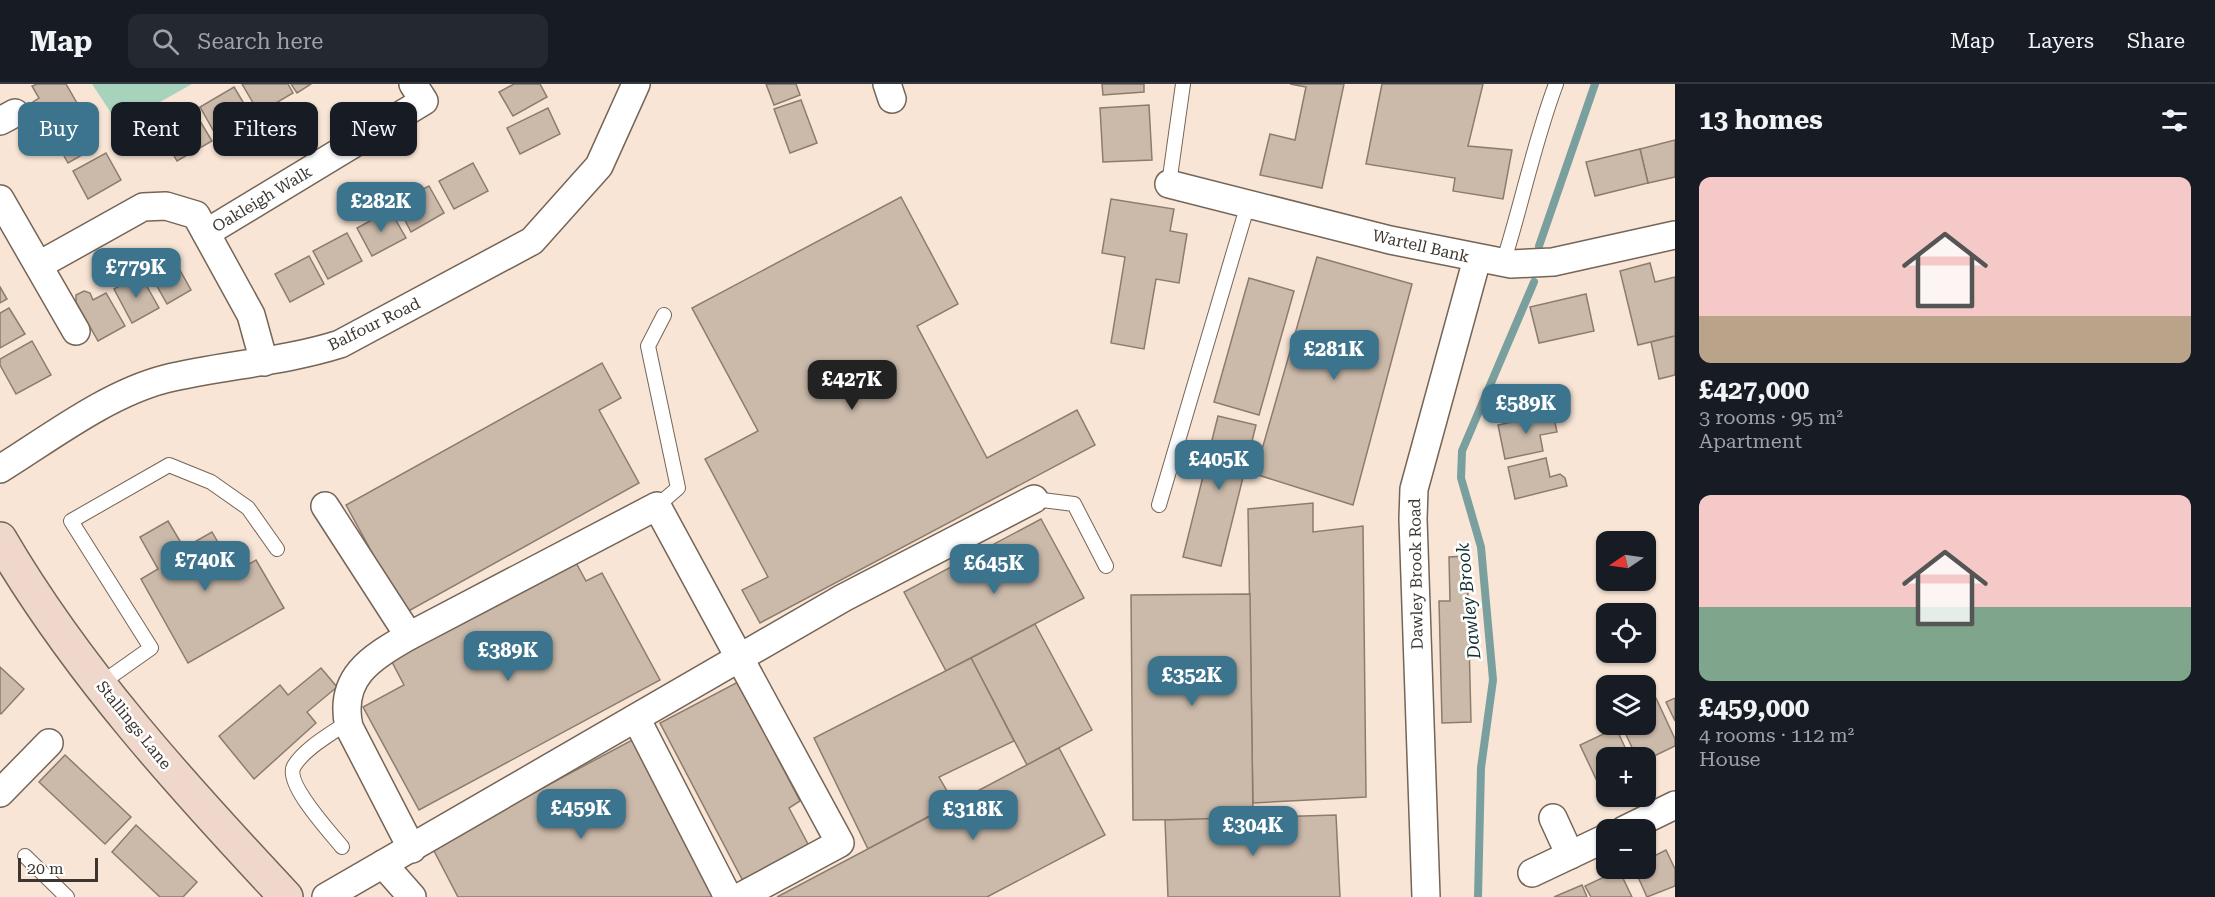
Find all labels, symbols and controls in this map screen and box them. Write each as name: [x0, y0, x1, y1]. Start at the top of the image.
search box: [128, 14, 548, 68]
text: Map: [30, 25, 92, 58]
icon: search: [149, 25, 182, 58]
text: Search here: [197, 29, 323, 54]
text: Map: [1950, 29, 1995, 53]
text: Layers: [2028, 29, 2094, 53]
text: Share: [2127, 29, 2185, 53]
chip: Buy: [18, 102, 99, 156]
chip: Rent: [111, 102, 201, 156]
chip: Filters: [213, 102, 318, 156]
chip: New: [330, 102, 417, 156]
icon: filters: [2158, 104, 2191, 137]
text: 13 homes: [1699, 105, 1823, 135]
street label: Oakleigh Walk: [209, 162, 315, 236]
pin: £282K: [339, 182, 423, 233]
text: £282K: [351, 189, 411, 213]
icon: home: [1891, 216, 1999, 324]
street label: Wartell Bank: [1371, 226, 1471, 266]
pin: £779K: [94, 248, 178, 299]
text: £779K: [106, 255, 166, 279]
street label: Balfour Road: [325, 294, 423, 354]
pin: £281K: [1292, 330, 1376, 381]
text: £281K: [1304, 337, 1364, 361]
pin: £427K: [810, 360, 894, 411]
text: £427K: [822, 367, 882, 391]
text: £427,000: [1699, 375, 1809, 405]
pin: £589K: [1484, 384, 1568, 435]
text: £589K: [1496, 391, 1556, 415]
text: 3 rooms · 95 m²: [1699, 405, 1843, 429]
text: Apartment: [1699, 429, 1802, 453]
pin: £405K: [1177, 440, 1261, 491]
text: £405K: [1189, 447, 1249, 471]
street label: Dawley Brook Road: [1405, 498, 1427, 650]
north arrow: [1596, 531, 1656, 591]
map controls: [1596, 531, 1656, 879]
icon: home: [1891, 534, 1999, 642]
pin: £740K: [163, 541, 247, 592]
water label: Dawley Brook: [1451, 542, 1485, 661]
pin: £645K: [952, 544, 1036, 595]
text: £740K: [175, 548, 235, 572]
text: £645K: [964, 551, 1024, 575]
button: locate: [1596, 603, 1656, 663]
pin: £389K: [466, 631, 550, 682]
text: £389K: [478, 638, 538, 662]
pin: £352K: [1150, 656, 1234, 707]
text: £352K: [1162, 663, 1222, 687]
button: layers: [1596, 675, 1656, 735]
street label: Stallings Lane: [93, 677, 176, 773]
text: £459,000: [1699, 693, 1809, 723]
text: 4 rooms · 112 m²: [1699, 723, 1854, 747]
button: +: [1596, 747, 1656, 807]
text: House: [1699, 747, 1761, 771]
pin: £459K: [539, 789, 623, 840]
pin: £318K: [931, 790, 1015, 841]
text: £459K: [551, 796, 611, 820]
text: £318K: [943, 797, 1003, 821]
pin: £304K: [1211, 806, 1295, 857]
text: £304K: [1223, 813, 1283, 837]
button: −: [1596, 819, 1656, 879]
scale bar: [18, 855, 98, 882]
text: 20 m: [27, 859, 64, 878]

